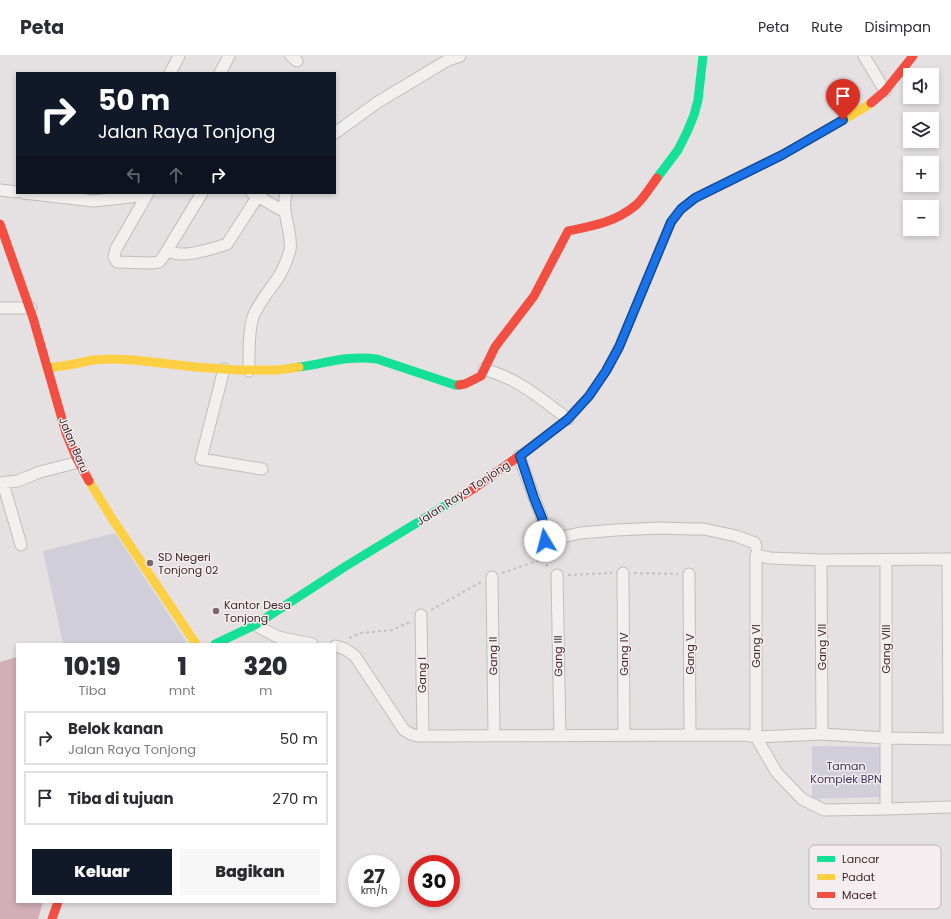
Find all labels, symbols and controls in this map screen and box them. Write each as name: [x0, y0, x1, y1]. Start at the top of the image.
text: Peta: [20, 14, 64, 41]
text: Peta: [758, 17, 789, 37]
text: Rute: [811, 17, 843, 37]
text: Disimpan: [865, 17, 931, 37]
map controls: [903, 68, 939, 236]
button: sound: [903, 68, 939, 104]
pin: [826, 79, 860, 120]
text: 50 m: [98, 81, 170, 120]
icon: arrive: [832, 85, 854, 107]
icon: right: [32, 88, 84, 140]
button: layers: [903, 112, 939, 148]
text: Jalan Raya Tonjong: [98, 119, 275, 144]
button: +: [903, 156, 939, 192]
icon: left: [123, 164, 145, 186]
icon: ahead: [165, 164, 187, 186]
icon: right: [207, 164, 229, 186]
button: −: [903, 200, 939, 236]
street label: Jalan Baru: [55, 415, 93, 475]
street label: Jalan Raya Tonjong: [413, 457, 513, 529]
position arrow: [524, 520, 566, 562]
place label: SD Negeri Tonjong 02: [158, 549, 218, 578]
marker: SD Negeri Tonjong 02: [145, 558, 155, 568]
place label: Kantor Desa Tonjong: [224, 597, 291, 626]
marker: Kantor Desa Tonjong: [211, 606, 221, 616]
street label: Gang VI: [748, 624, 764, 668]
street label: Gang VII: [814, 624, 830, 670]
street label: Gang VIII: [878, 625, 894, 673]
street label: Gang IV: [616, 632, 632, 676]
street label: Gang V: [682, 633, 698, 674]
street label: Gang III: [550, 635, 566, 677]
street label: Gang II: [485, 636, 501, 676]
text: 10:19: [64, 650, 120, 683]
text: 1: [177, 650, 187, 683]
text: 320: [244, 650, 288, 683]
street label: Gang I: [414, 657, 430, 693]
text: Tiba: [78, 681, 106, 700]
text: mnt: [169, 681, 195, 700]
text: m: [259, 681, 272, 700]
text: Belok kanan: [68, 718, 163, 739]
icon: right: [34, 727, 56, 749]
text: 50 m: [280, 728, 318, 749]
text: Jalan Raya Tonjong: [68, 740, 196, 759]
park label: Taman Komplek BPN: [810, 758, 882, 787]
icon: arrive: [34, 787, 56, 809]
text: Tiba di tujuan: [68, 788, 174, 809]
text: 270 m: [272, 788, 318, 809]
legend: [809, 845, 941, 909]
button: Keluar: [32, 849, 172, 895]
button: Bagikan: [180, 849, 320, 895]
text: Lancar: [842, 851, 879, 867]
speed limit sign: 30: [408, 855, 460, 907]
text: 27: [363, 862, 385, 890]
text: Padat: [842, 869, 875, 885]
text: km/h: [361, 883, 387, 898]
text: Macet: [842, 887, 876, 903]

